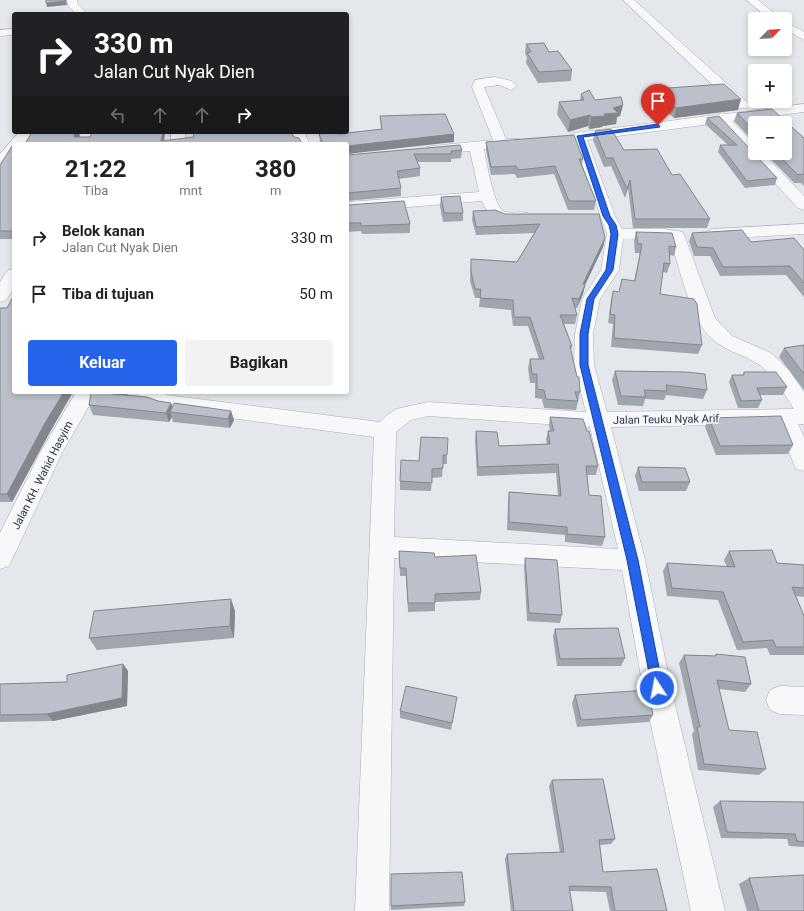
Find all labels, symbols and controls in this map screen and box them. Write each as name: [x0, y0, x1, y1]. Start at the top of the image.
north arrow: [748, 12, 792, 56]
map controls: [748, 12, 792, 160]
text: 330 m: [94, 27, 173, 60]
icon: right: [28, 28, 80, 80]
text: Jalan Cut Nyak Dien: [94, 61, 255, 82]
button: +: [748, 64, 792, 108]
pin: [641, 84, 675, 125]
icon: arrive: [647, 90, 669, 112]
icon: left: [107, 104, 129, 126]
icon: ahead: [149, 104, 171, 126]
icon: ahead: [191, 104, 213, 126]
icon: right: [233, 104, 255, 126]
button: −: [748, 116, 792, 160]
text: 21:22: [65, 155, 127, 183]
text: 1: [184, 155, 198, 183]
text: 380: [255, 155, 296, 183]
text: Tiba: [83, 183, 108, 198]
text: mnt: [179, 183, 202, 198]
text: m: [270, 183, 281, 198]
text: Belok kanan: [62, 222, 145, 240]
icon: right: [28, 227, 50, 249]
text: 330 m: [291, 229, 333, 247]
text: Jalan Cut Nyak Dien: [62, 240, 178, 255]
icon: arrive: [28, 283, 50, 305]
text: Tiba di tujuan: [62, 285, 154, 303]
text: 50 m: [299, 285, 333, 303]
button: Keluar: [28, 340, 177, 386]
button: Bagikan: [185, 340, 333, 386]
street label: Jalan Teuku Nyak Arif: [613, 412, 719, 427]
street label: Jalan KH. Wahid Hasyim: [9, 419, 76, 532]
position arrow: [636, 667, 678, 709]

